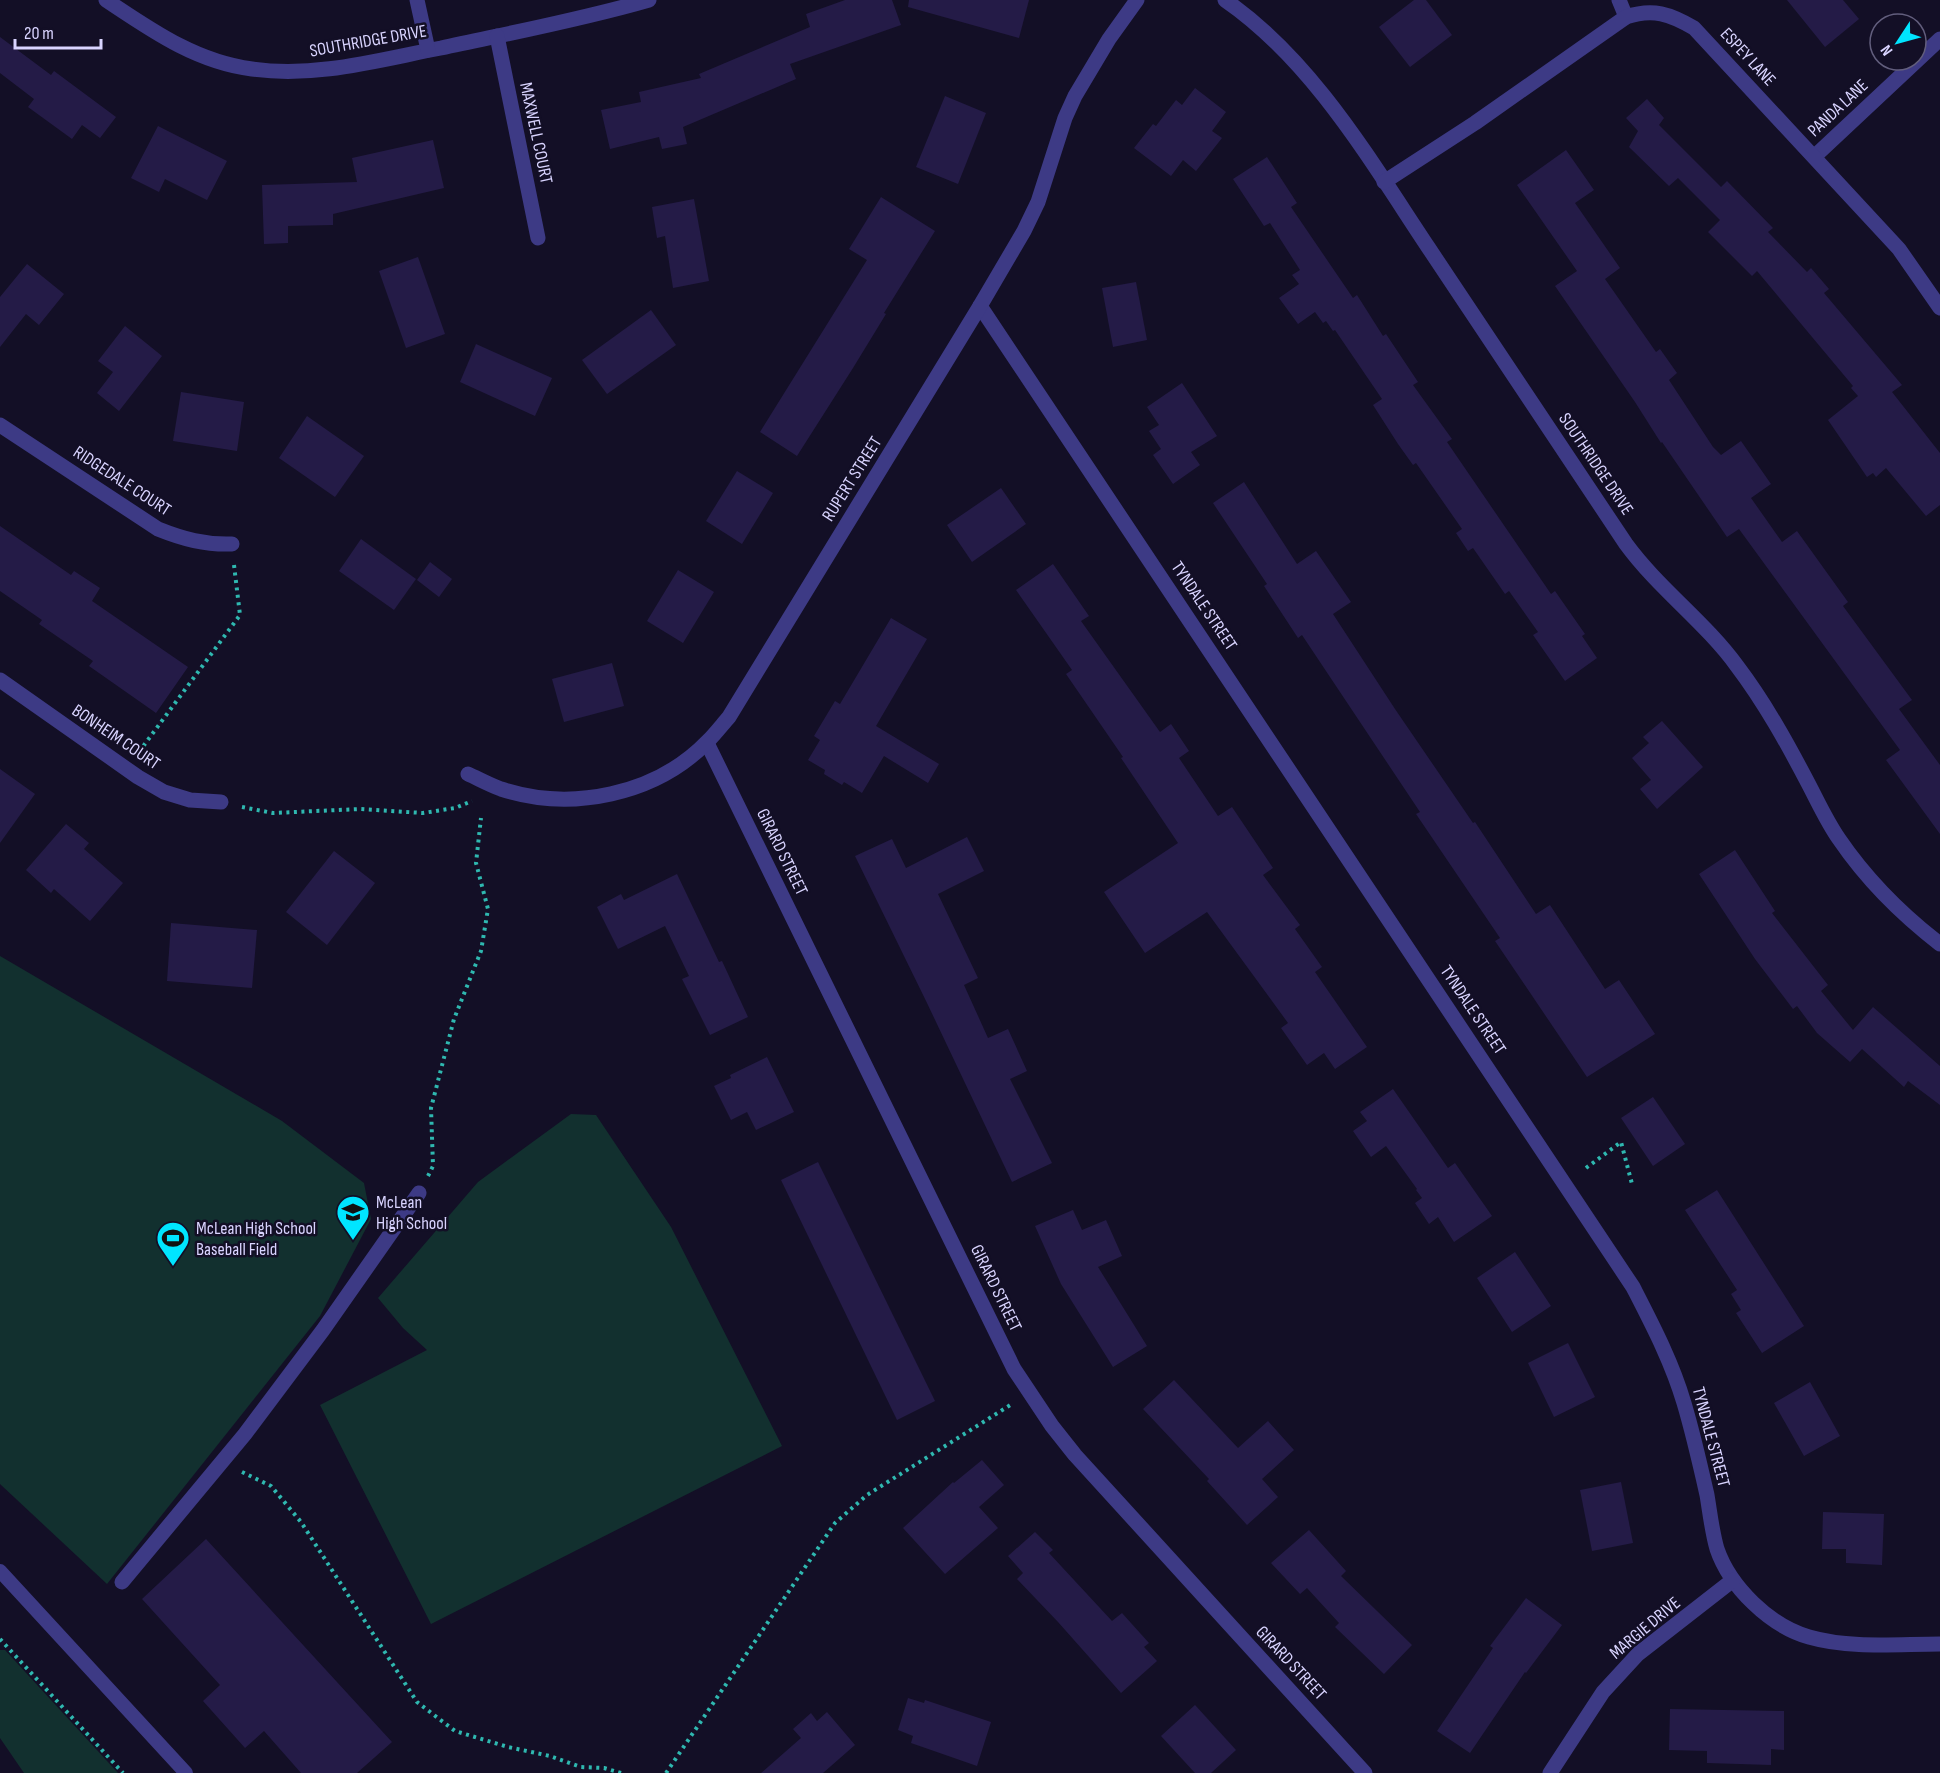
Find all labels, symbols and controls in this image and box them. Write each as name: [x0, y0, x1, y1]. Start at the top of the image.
scale bar: [15, 12, 100, 50]
north arrow: [1868, 12, 1928, 72]
street label: SOUTHRIDGE DRIVE: [308, 20, 428, 62]
text: 20 m: [24, 23, 54, 44]
street label: ESPEY LANE: [1716, 24, 1780, 90]
text: N: [1877, 41, 1897, 59]
street label: PANDA LANE: [1804, 75, 1872, 141]
street label: MAXWELL COURT: [515, 80, 557, 186]
street label: SOUTHRIDGE DRIVE: [1554, 409, 1638, 519]
street label: RUPERT STREET: [818, 433, 886, 525]
street label: RIDGEDALE COURT: [69, 442, 175, 520]
street label: TYNDALE STREET: [1167, 558, 1241, 654]
street label: BONHEIM COURT: [68, 700, 164, 774]
street label: GIRARD STREET: [752, 805, 812, 899]
street label: TYNDALE STREET: [1436, 962, 1510, 1058]
place label: McLean High School: [376, 1192, 447, 1234]
school or university icon: McLean High School: [335, 1194, 371, 1241]
place label: McLean High School Baseball Field: [196, 1218, 316, 1260]
sports icon: McLean High School Baseball Field: [155, 1220, 191, 1267]
street label: GIRARD STREET: [966, 1241, 1026, 1335]
street label: TYNDALE STREET: [1688, 1385, 1734, 1489]
street label: MARGIE DRIVE: [1605, 1592, 1685, 1664]
street label: GIRARD STREET: [1251, 1621, 1331, 1705]

